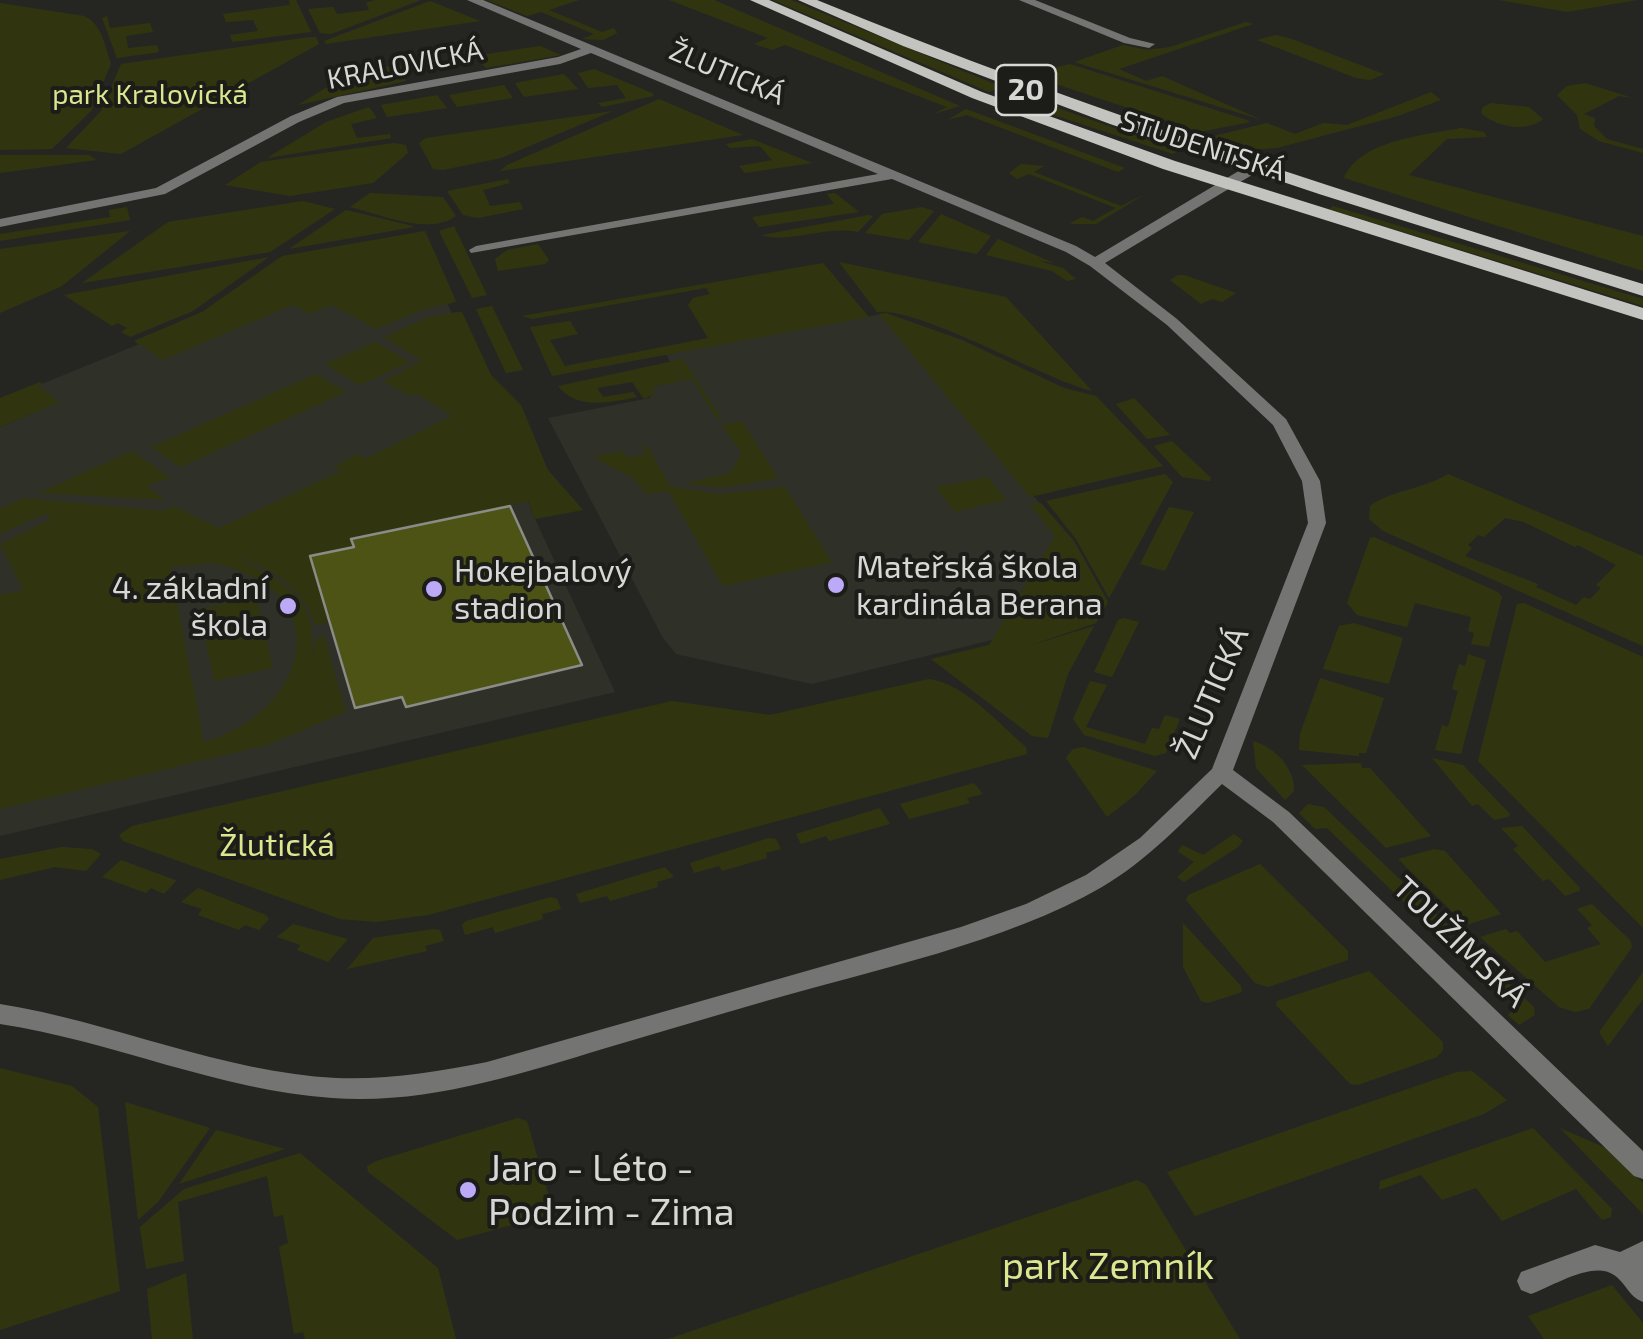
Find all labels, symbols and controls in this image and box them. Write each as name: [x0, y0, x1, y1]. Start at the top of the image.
street label: KRALOVICKÁ: [324, 33, 486, 97]
street label: ŽLUTICKÁ: [664, 34, 790, 112]
road number: 20: [996, 65, 1056, 115]
park label: park Kralovická: [52, 78, 248, 112]
street label: STUDENTSKÁ: [1117, 104, 1289, 188]
place label: Mateřská škola kardinála Berana: [856, 548, 1103, 623]
place label: Hokejbalový stadion: [454, 552, 632, 627]
place label: 4. základní škola: [112, 569, 268, 644]
marker: Mateřská škola kardinála Berana: [825, 574, 847, 596]
marker: Hokejbalový stadion: [423, 578, 445, 600]
marker: 4. základní škola: [277, 595, 299, 617]
street label: ŽLUTICKÁ: [1167, 621, 1257, 765]
park label: Žlutická: [219, 826, 335, 864]
street label: TOUŽIMSKÁ: [1385, 868, 1535, 1016]
place label: Jaro - Léto - Podzim - Zima: [488, 1145, 735, 1234]
marker: Jaro - Léto - Podzim - Zima: [457, 1179, 479, 1201]
park label: park Zemník: [1002, 1243, 1214, 1289]

